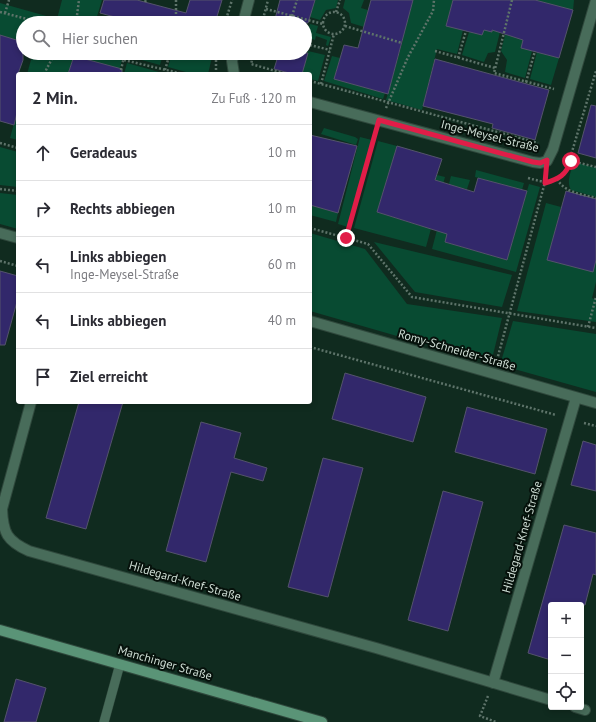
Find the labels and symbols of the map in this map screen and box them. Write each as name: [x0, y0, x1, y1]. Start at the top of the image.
street label: Inge-Meysel-Straße: [440, 116, 541, 155]
route start: [562, 152, 580, 170]
route end: [337, 229, 355, 247]
street label: Romy-Schneider-Straße: [397, 326, 518, 373]
street label: Hildegard-Knef-Straße: [498, 479, 545, 595]
street label: Hildegard-Knef-Straße: [127, 557, 243, 604]
street label: Manchinger Straße: [116, 642, 214, 683]

